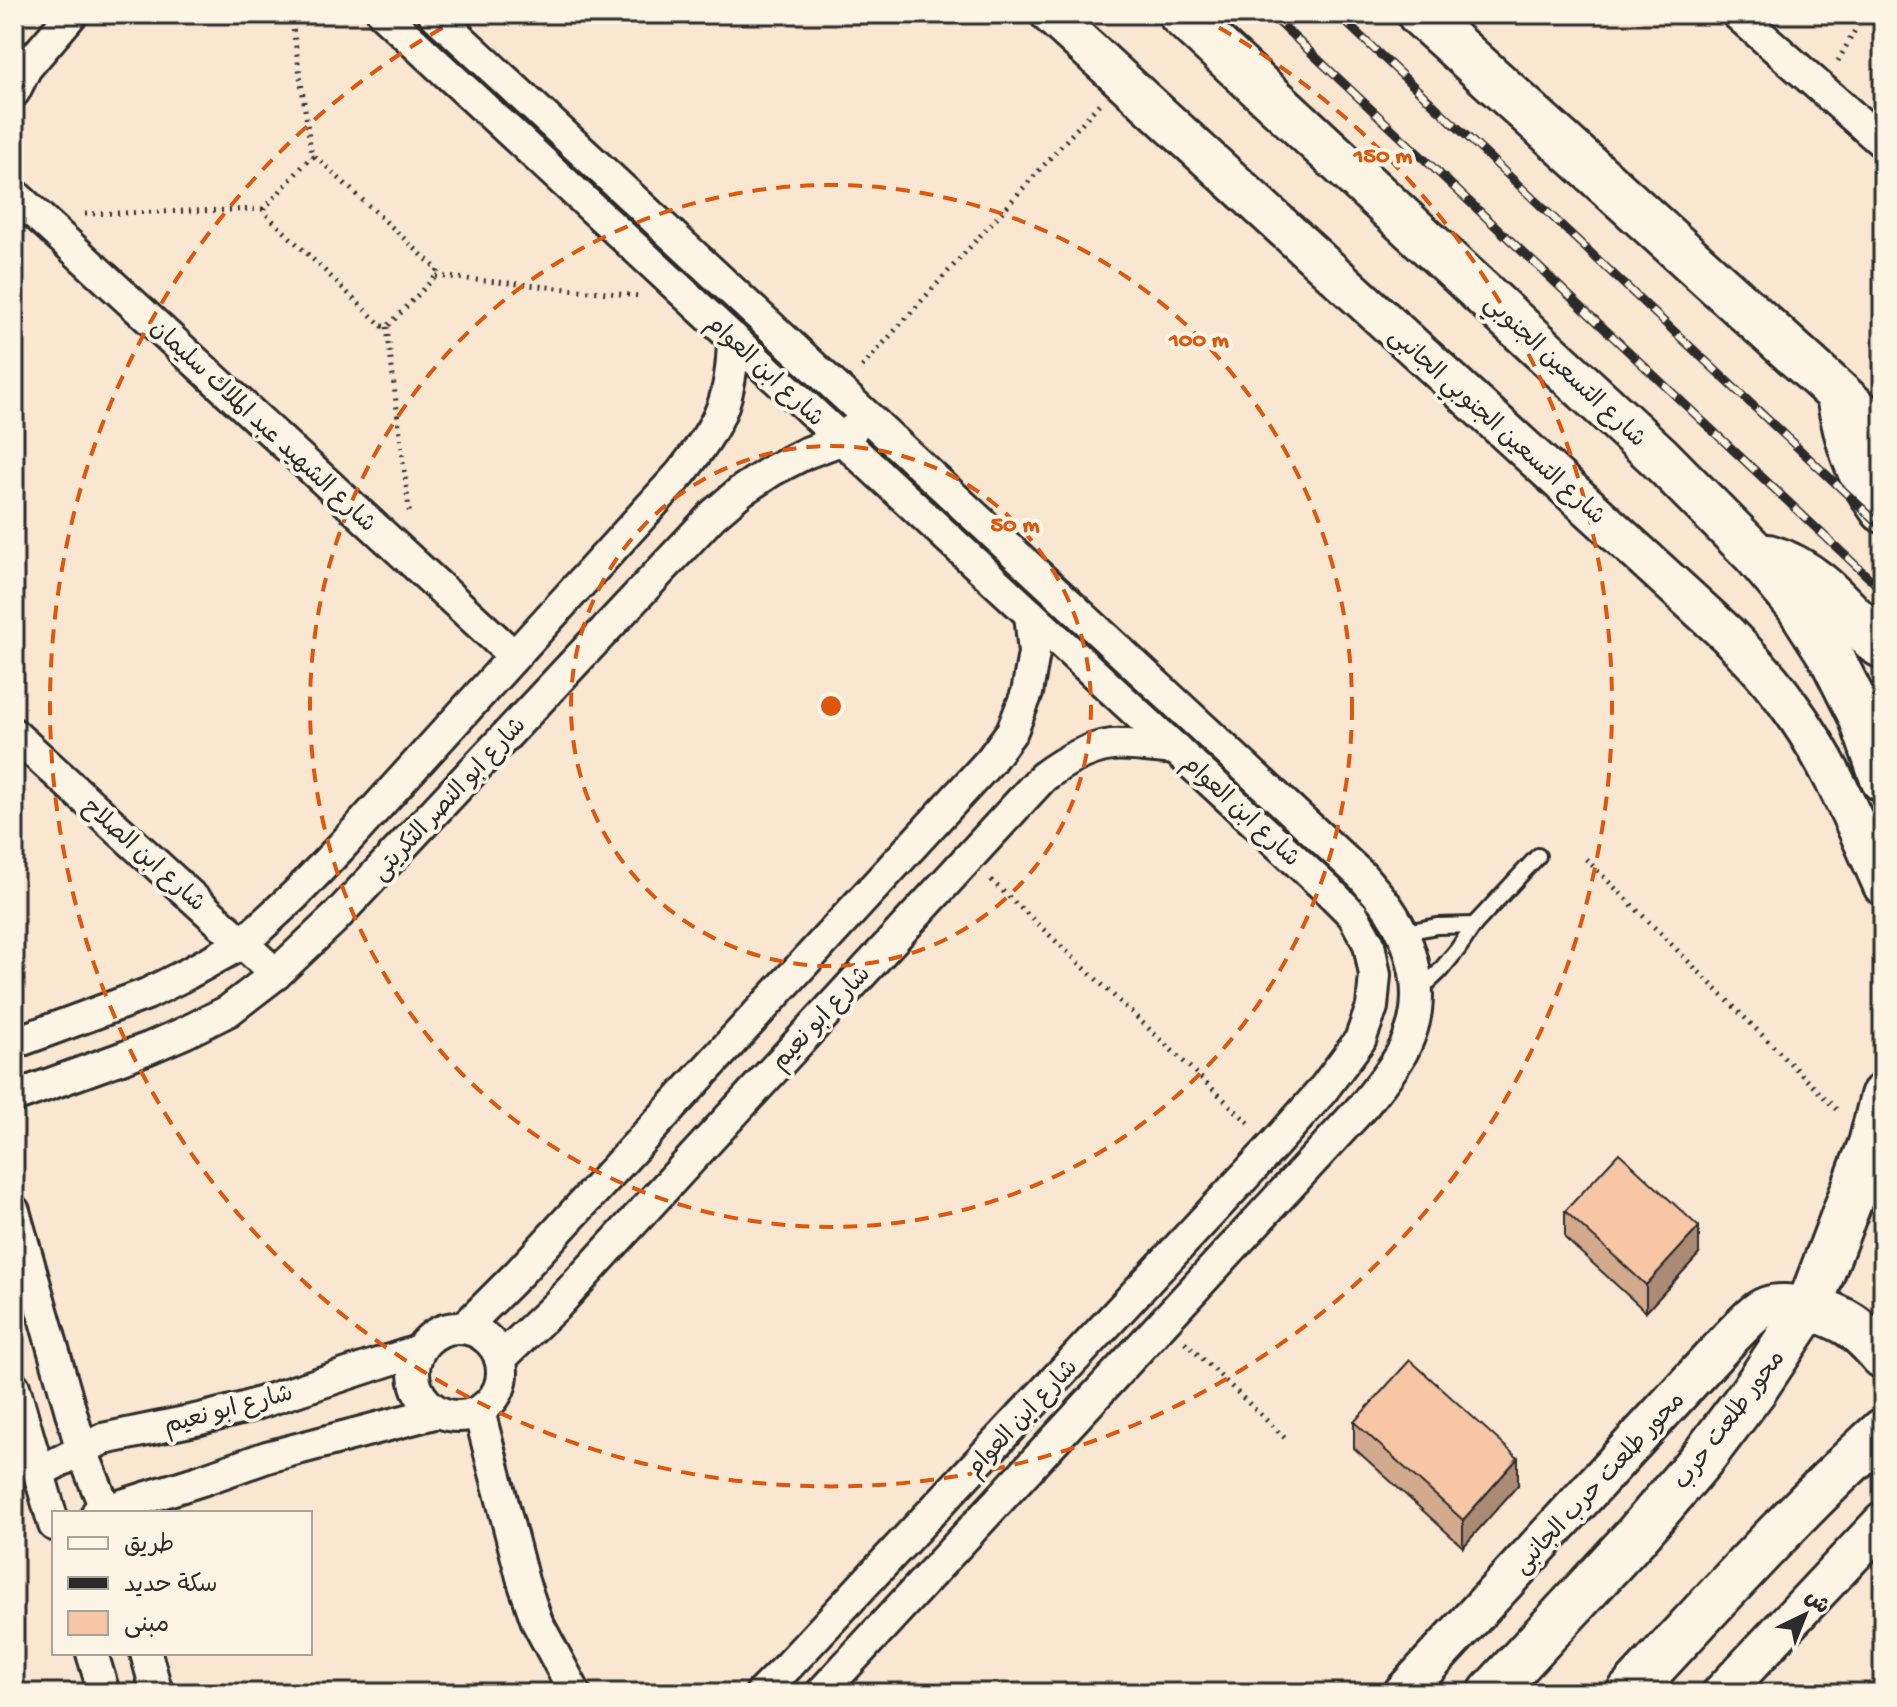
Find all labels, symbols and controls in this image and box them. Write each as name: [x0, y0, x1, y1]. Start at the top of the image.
text: 150 m: [1353, 143, 1412, 172]
street label: شارع التسعين الجنوبي: [1475, 290, 1650, 457]
street label: شارع ابن العوام: [698, 311, 828, 435]
street label: شارع الشهيد عبد الملاك سليمان: [143, 315, 381, 540]
street label: شارع التسعين الجنوبي الجانبى: [1379, 323, 1610, 535]
text: 100 m: [1168, 327, 1229, 356]
text: 50 m: [991, 512, 1039, 541]
centre of rings: [817, 692, 845, 720]
street label: شارع ابو النصر التكريتى: [367, 713, 534, 888]
street label: شارع ابن العوام: [1174, 751, 1304, 875]
street label: شارع ابن الصلاح: [75, 794, 210, 919]
street label: شارع ابو نعيم: [767, 961, 878, 1078]
street label: محور طلعت حرب: [1669, 1346, 1793, 1497]
street label: شارع ابن العوام: [962, 1355, 1086, 1485]
street label: شارع ابو نعيم: [161, 1380, 297, 1443]
street label: محور طلعت حرب الجانبى: [1509, 1387, 1692, 1581]
legend: [52, 1511, 312, 1655]
text: طريق: [124, 1532, 174, 1561]
text: سكة حديد: [124, 1572, 218, 1601]
north arrow: [1765, 1575, 1845, 1655]
text: ش: [1798, 1586, 1834, 1621]
text: مبنى: [124, 1612, 169, 1641]

